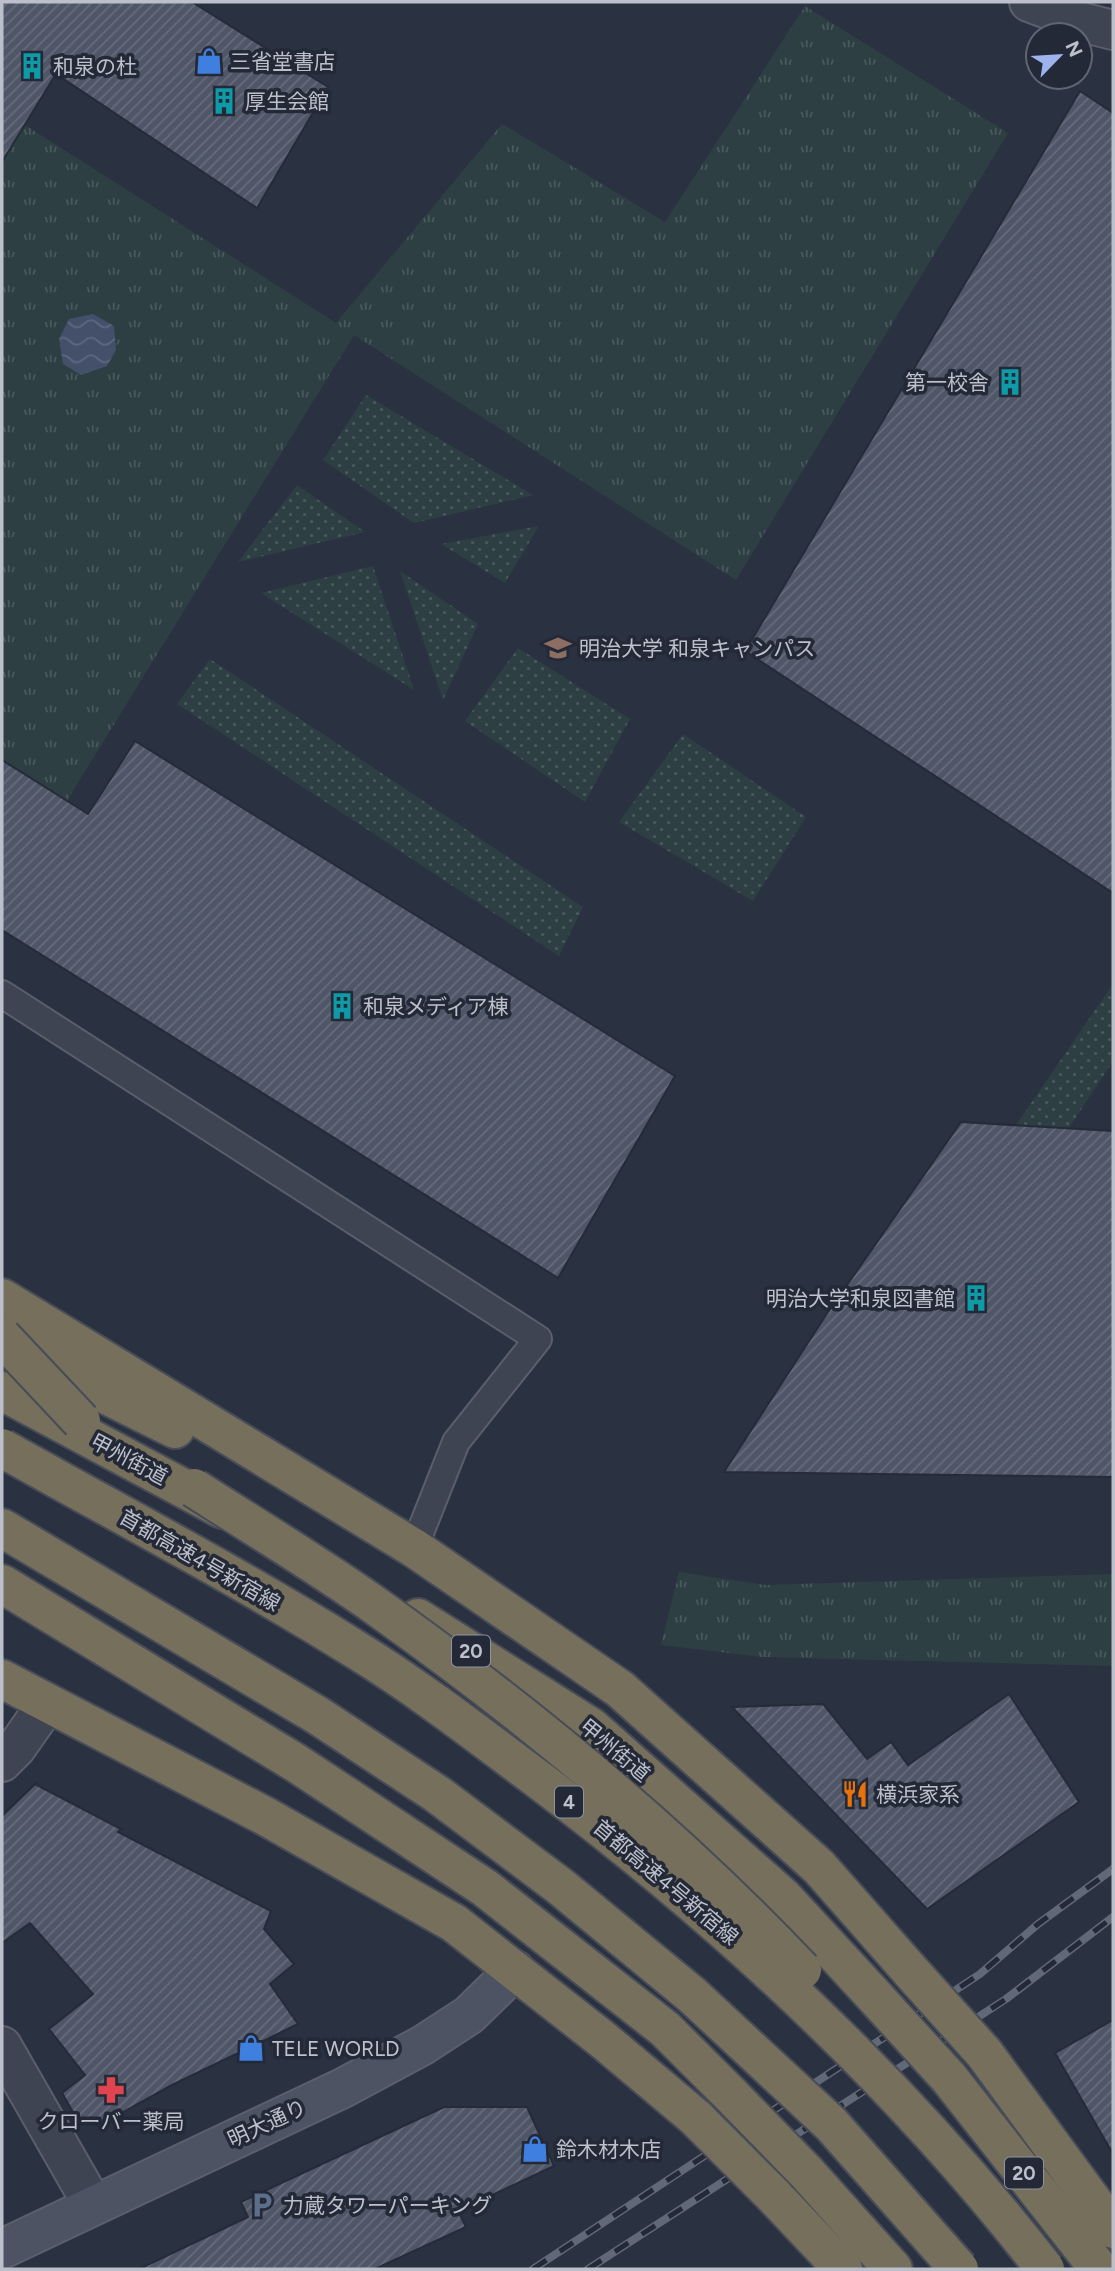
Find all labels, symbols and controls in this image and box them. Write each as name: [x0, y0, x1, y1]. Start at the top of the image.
north arrow: [1024, 21, 1094, 91]
text: N: [1060, 38, 1087, 61]
shop icon: 三省堂書店: [194, 46, 224, 76]
place label: 三省堂書店: [230, 49, 335, 74]
building icon: 和泉の杜: [17, 51, 47, 81]
place label: 和泉の杜: [53, 54, 137, 79]
building icon: 厚生会館: [209, 86, 239, 116]
place label: 厚生会館: [245, 89, 329, 114]
building icon: 第一校舎: [995, 367, 1025, 397]
place label: 第一校舎: [905, 370, 989, 395]
school or university icon: 明治大学 和泉キャンパス: [543, 633, 573, 663]
place label: 明治大学 和泉キャンパス: [579, 636, 815, 661]
building icon: 和泉メディア棟: [327, 991, 357, 1021]
place label: 和泉メディア棟: [363, 994, 509, 1019]
building icon: 明治大学和泉図書館: [961, 1283, 991, 1313]
place label: 明治大学和泉図書館: [766, 1286, 955, 1311]
street label: 甲州街道: [86, 1428, 172, 1490]
street label: 首都高速4号新宿線: [115, 1504, 285, 1616]
road number: 20: [452, 1636, 490, 1666]
street label: 甲州街道: [575, 1713, 655, 1787]
restaurant icon: 横浜家系: [840, 1779, 870, 1809]
place label: 横浜家系: [876, 1782, 960, 1807]
road number: 4: [555, 1786, 583, 1818]
street label: 首都高速4号新宿線: [589, 1814, 743, 1950]
shop icon: TELE WORLD: [236, 2033, 266, 2063]
place label: TELE WORLD: [272, 2036, 400, 2061]
pharmacy icon: クローバー薬局: [96, 2075, 126, 2105]
street label: 明大通り: [224, 2094, 310, 2152]
place label: クローバー薬局: [38, 2109, 184, 2134]
shop icon: 鈴木材木店: [520, 2134, 550, 2164]
place label: 鈴木材木店: [556, 2137, 661, 2162]
road number: 20: [1005, 2158, 1043, 2188]
parking icon: 力蔵タワーパーキング: [247, 2190, 277, 2220]
place label: 力蔵タワーパーキング: [283, 2193, 492, 2218]

